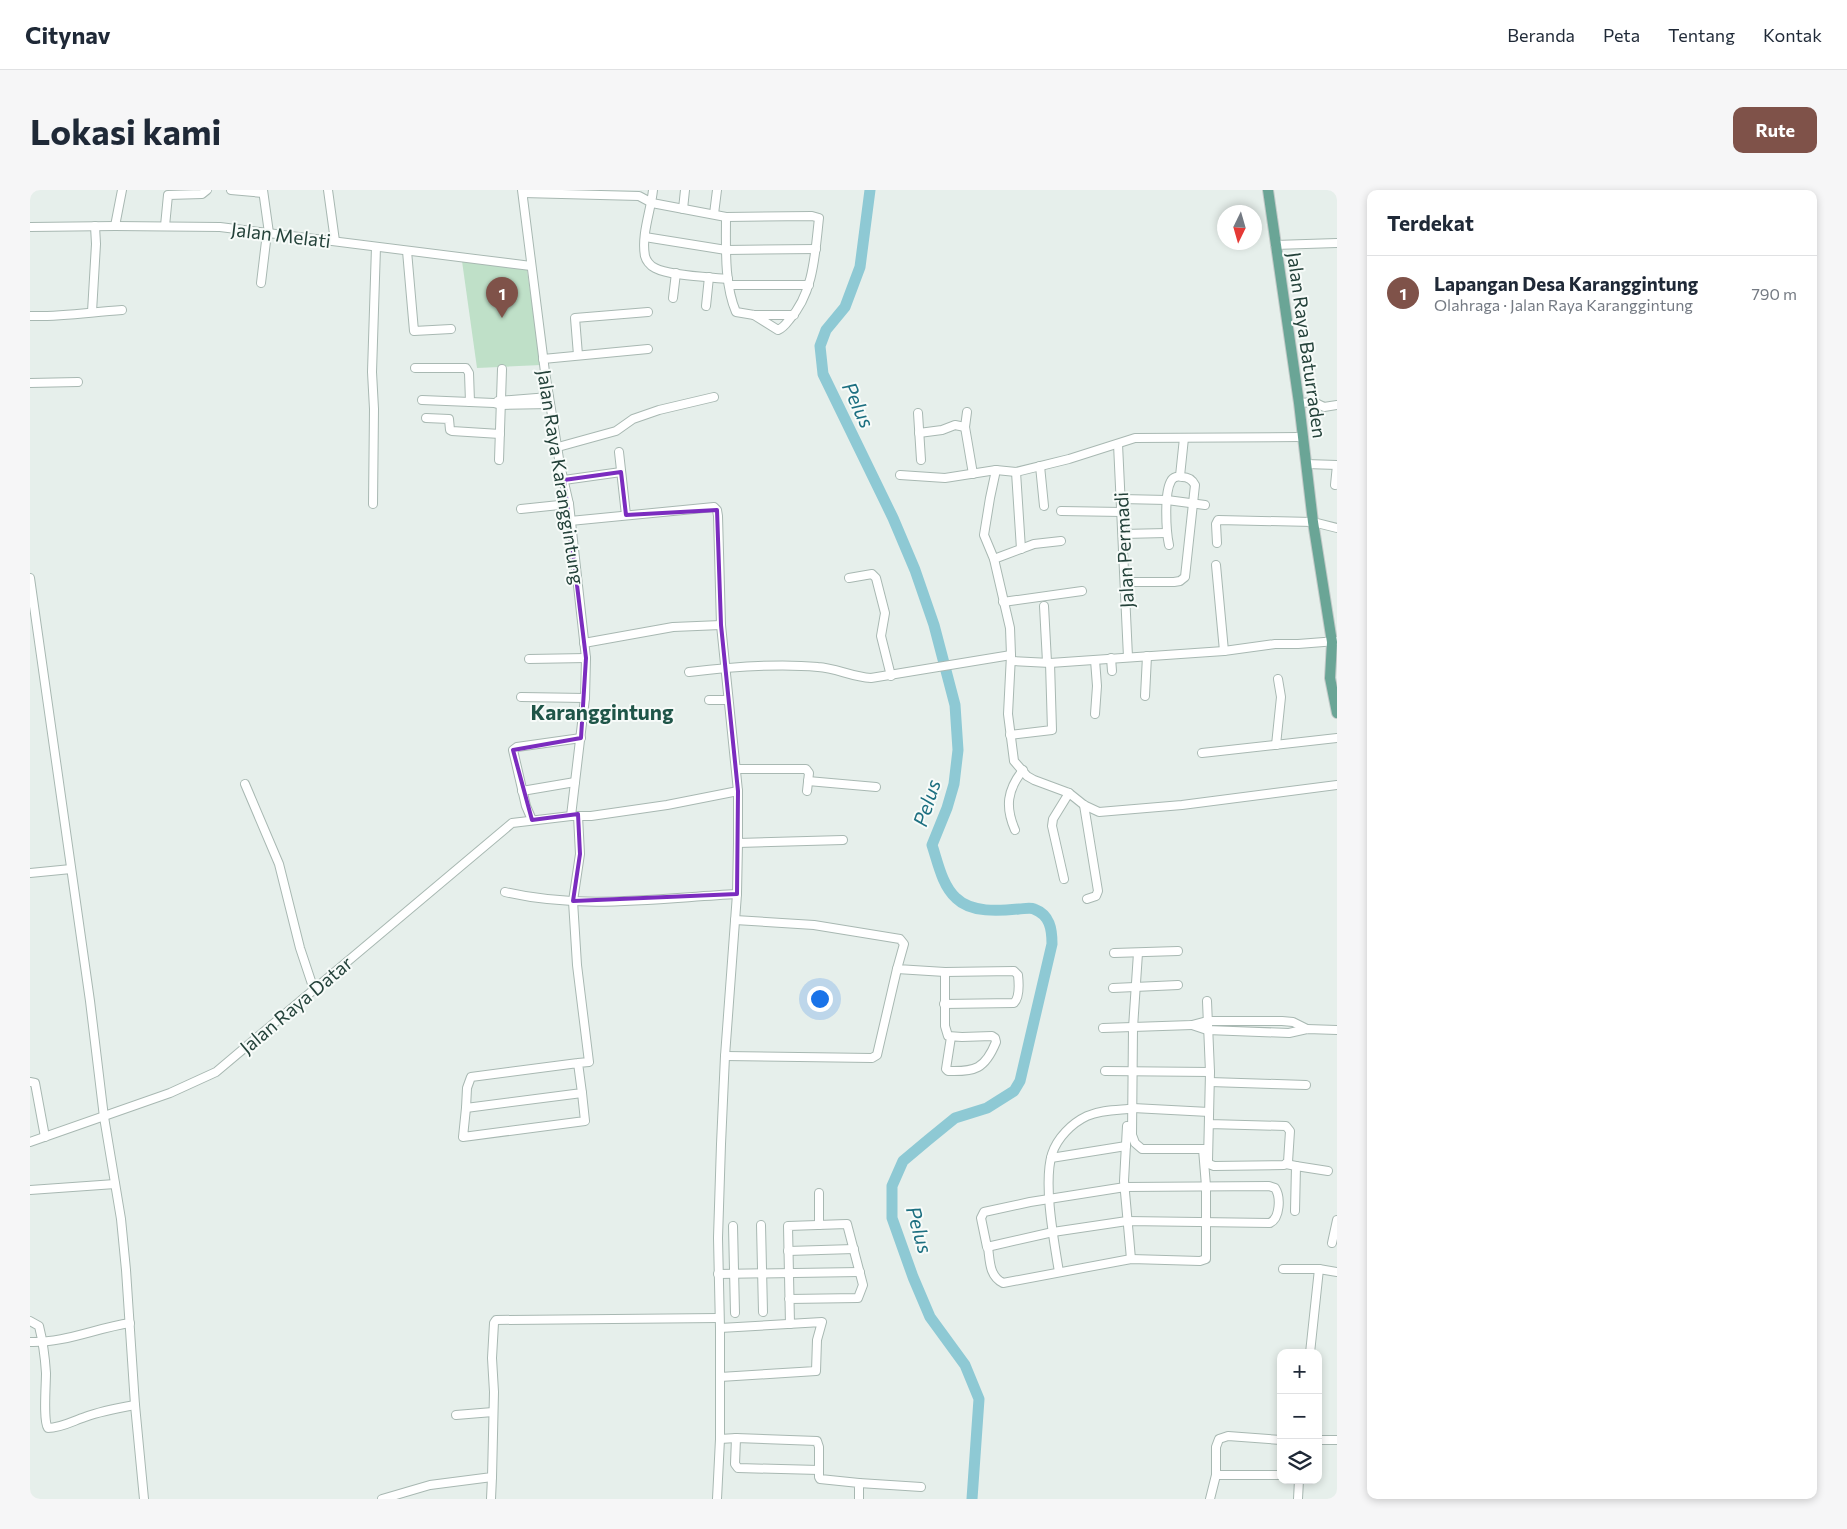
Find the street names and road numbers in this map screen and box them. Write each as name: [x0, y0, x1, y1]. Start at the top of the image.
street label: Jalan Melati: [230, 217, 332, 252]
street label: Jalan Raya Baturraden: [1283, 250, 1332, 440]
street label: Jalan Raya Karanggintung: [533, 368, 590, 586]
street label: Jalan Permadi: [1109, 491, 1138, 609]
street label: Jalan Raya Datar: [235, 951, 357, 1058]

